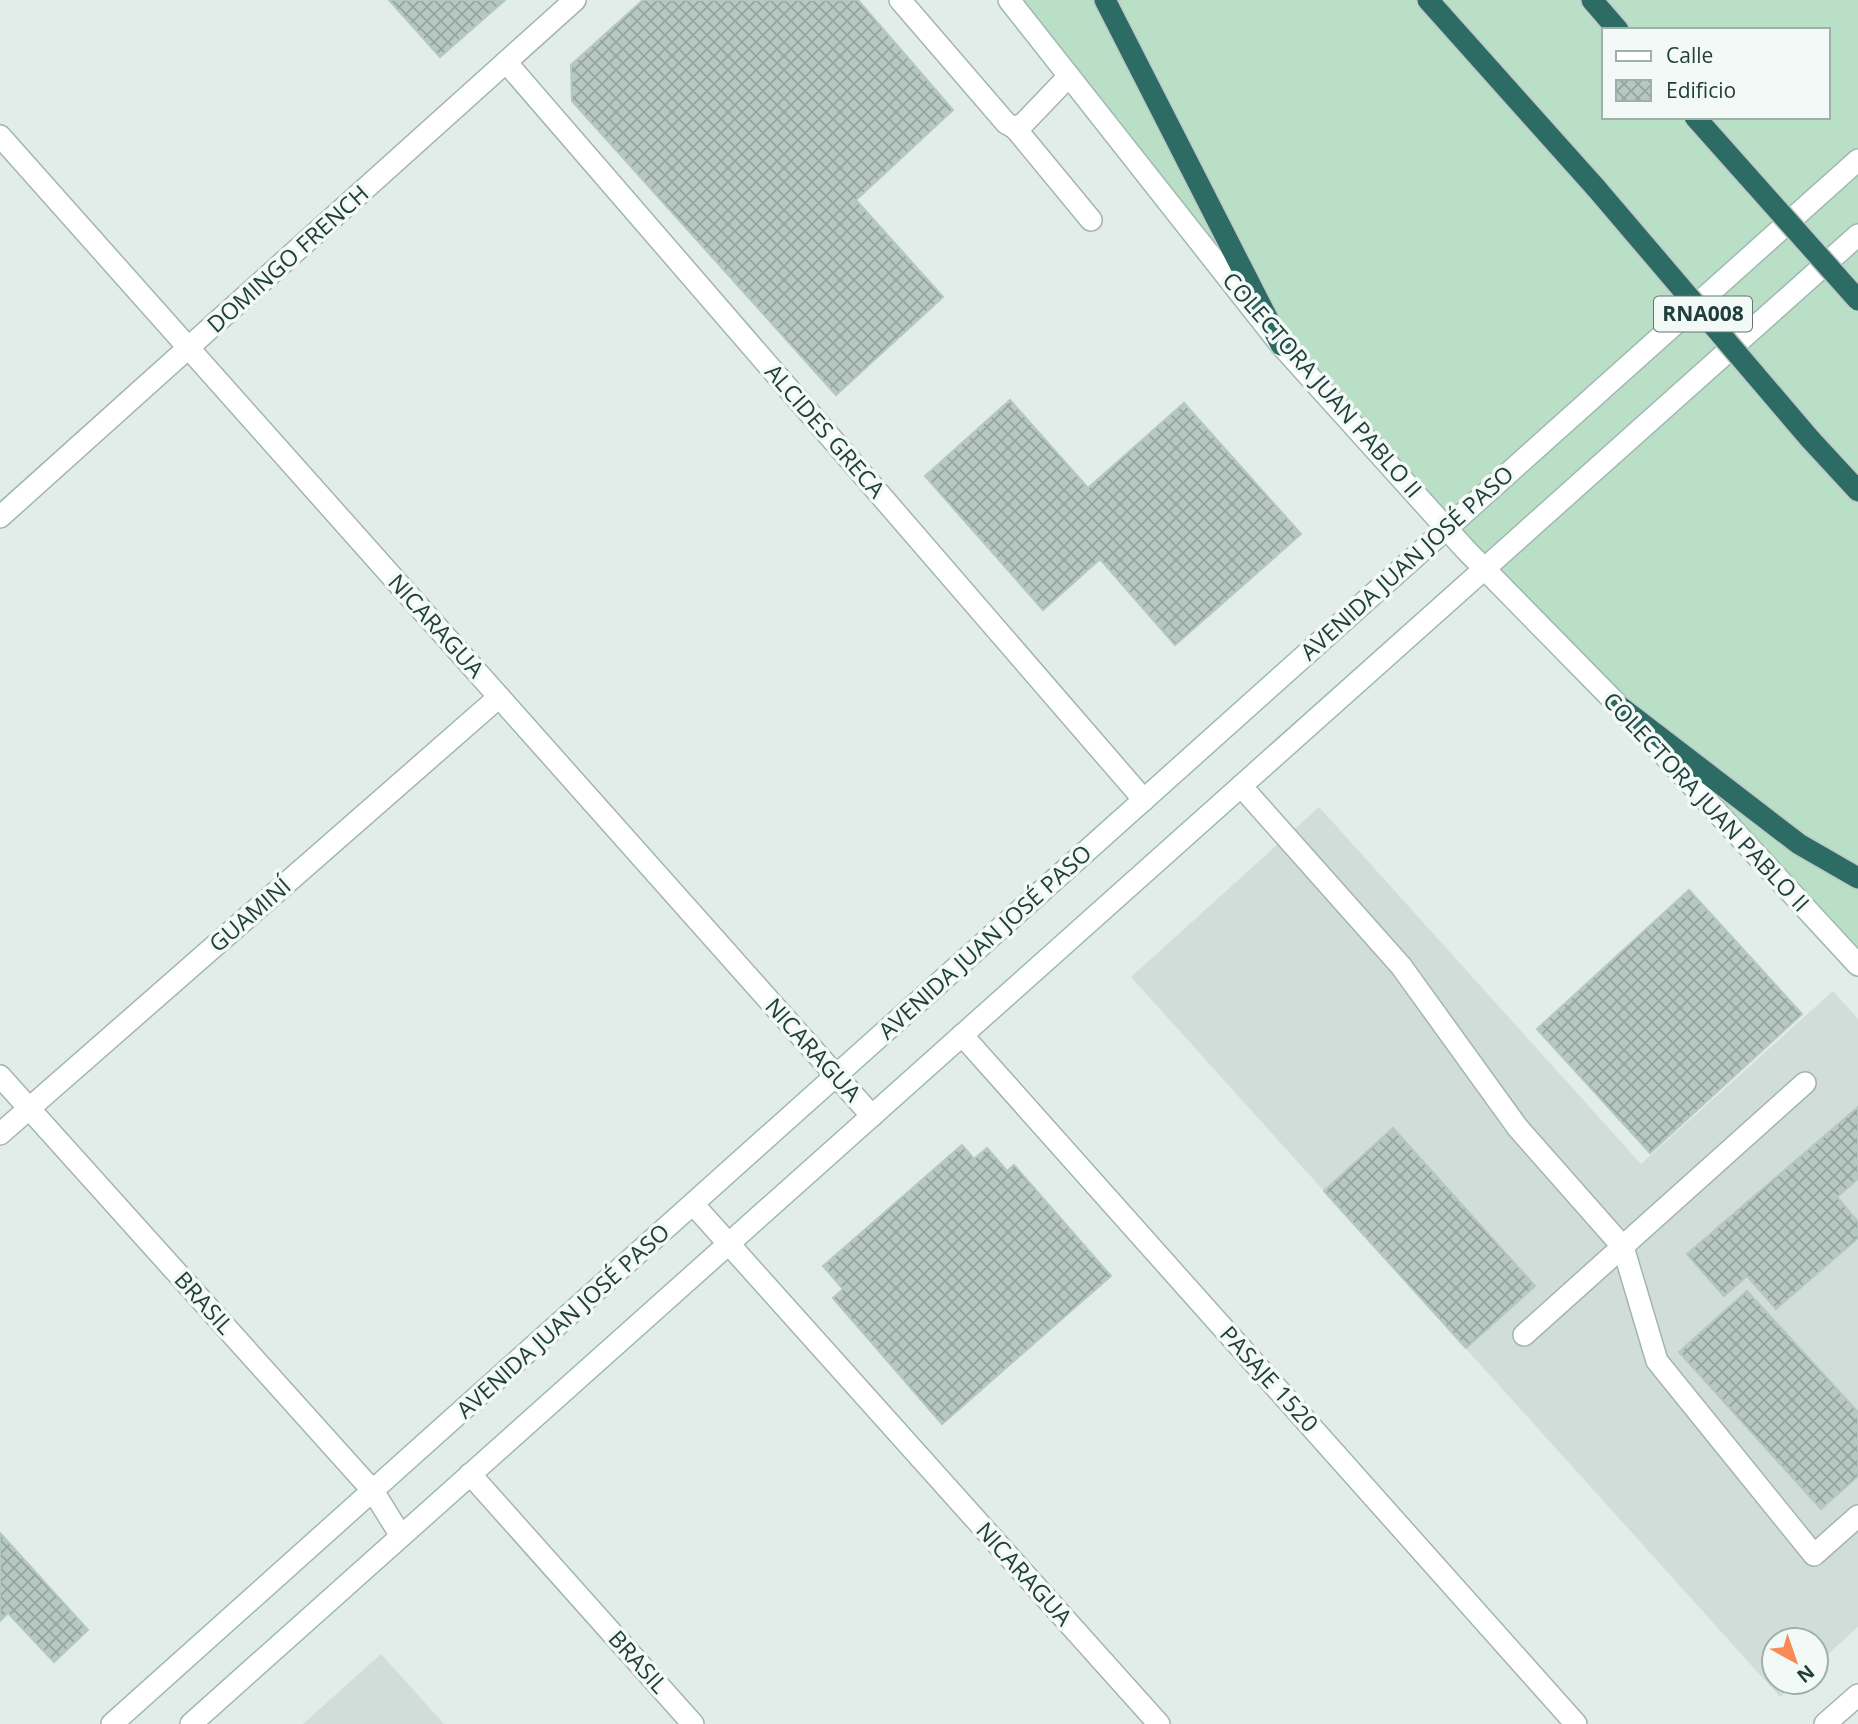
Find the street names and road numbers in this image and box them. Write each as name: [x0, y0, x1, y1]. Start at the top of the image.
street label: DOMINGO FRENCH: [200, 177, 375, 339]
street label: COLECTORA JUAN PABLO II: [1216, 265, 1430, 504]
road number: RNA008: [1654, 296, 1752, 332]
street label: ALCIDES GRECA: [758, 356, 893, 505]
street label: AVENIDA JUAN JOSÉ PASO: [1293, 458, 1520, 667]
street label: NICARAGUA: [382, 566, 492, 685]
street label: COLECTORA JUAN PABLO II: [1596, 684, 1817, 918]
street label: AVENIDA JUAN JOSÉ PASO: [871, 837, 1098, 1046]
street label: GUAMINÍ: [202, 869, 298, 959]
street label: NICARAGUA: [759, 990, 869, 1109]
street label: AVENIDA JUAN JOSÉ PASO: [449, 1216, 676, 1425]
street label: BRASIL: [168, 1264, 242, 1341]
street label: PASAJE 1520: [1213, 1318, 1326, 1438]
street label: NICARAGUA: [970, 1514, 1080, 1633]
street label: BRASIL: [602, 1623, 676, 1700]

